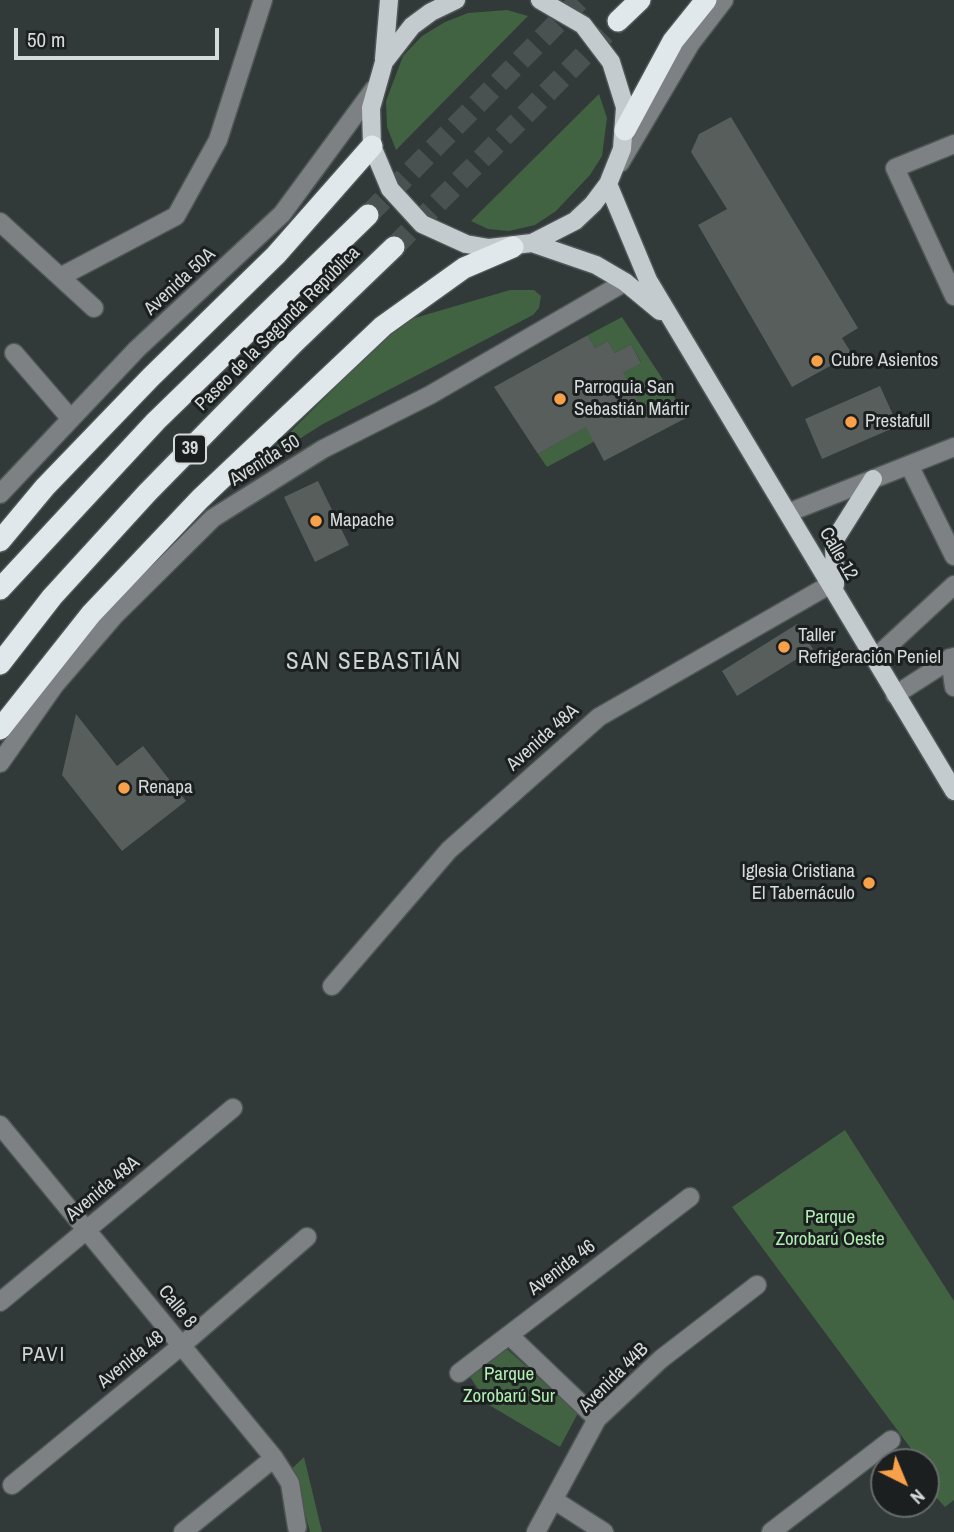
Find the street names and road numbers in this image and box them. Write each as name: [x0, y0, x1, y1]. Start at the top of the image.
street label: Paseo de la Segunda República: [191, 242, 365, 416]
street label: Avenida 50A: [140, 243, 220, 321]
street label: Avenida 50: [226, 431, 304, 491]
road number: 39: [174, 434, 206, 463]
street label: Calle 12: [814, 524, 862, 584]
street label: Avenida 48A: [502, 700, 584, 776]
street label: Avenida 48A: [62, 1152, 144, 1226]
street label: Avenida 46: [524, 1235, 600, 1301]
street label: Calle 8: [153, 1281, 201, 1333]
street label: Avenida 48: [93, 1326, 169, 1394]
street label: Avenida 44B: [574, 1338, 654, 1418]

